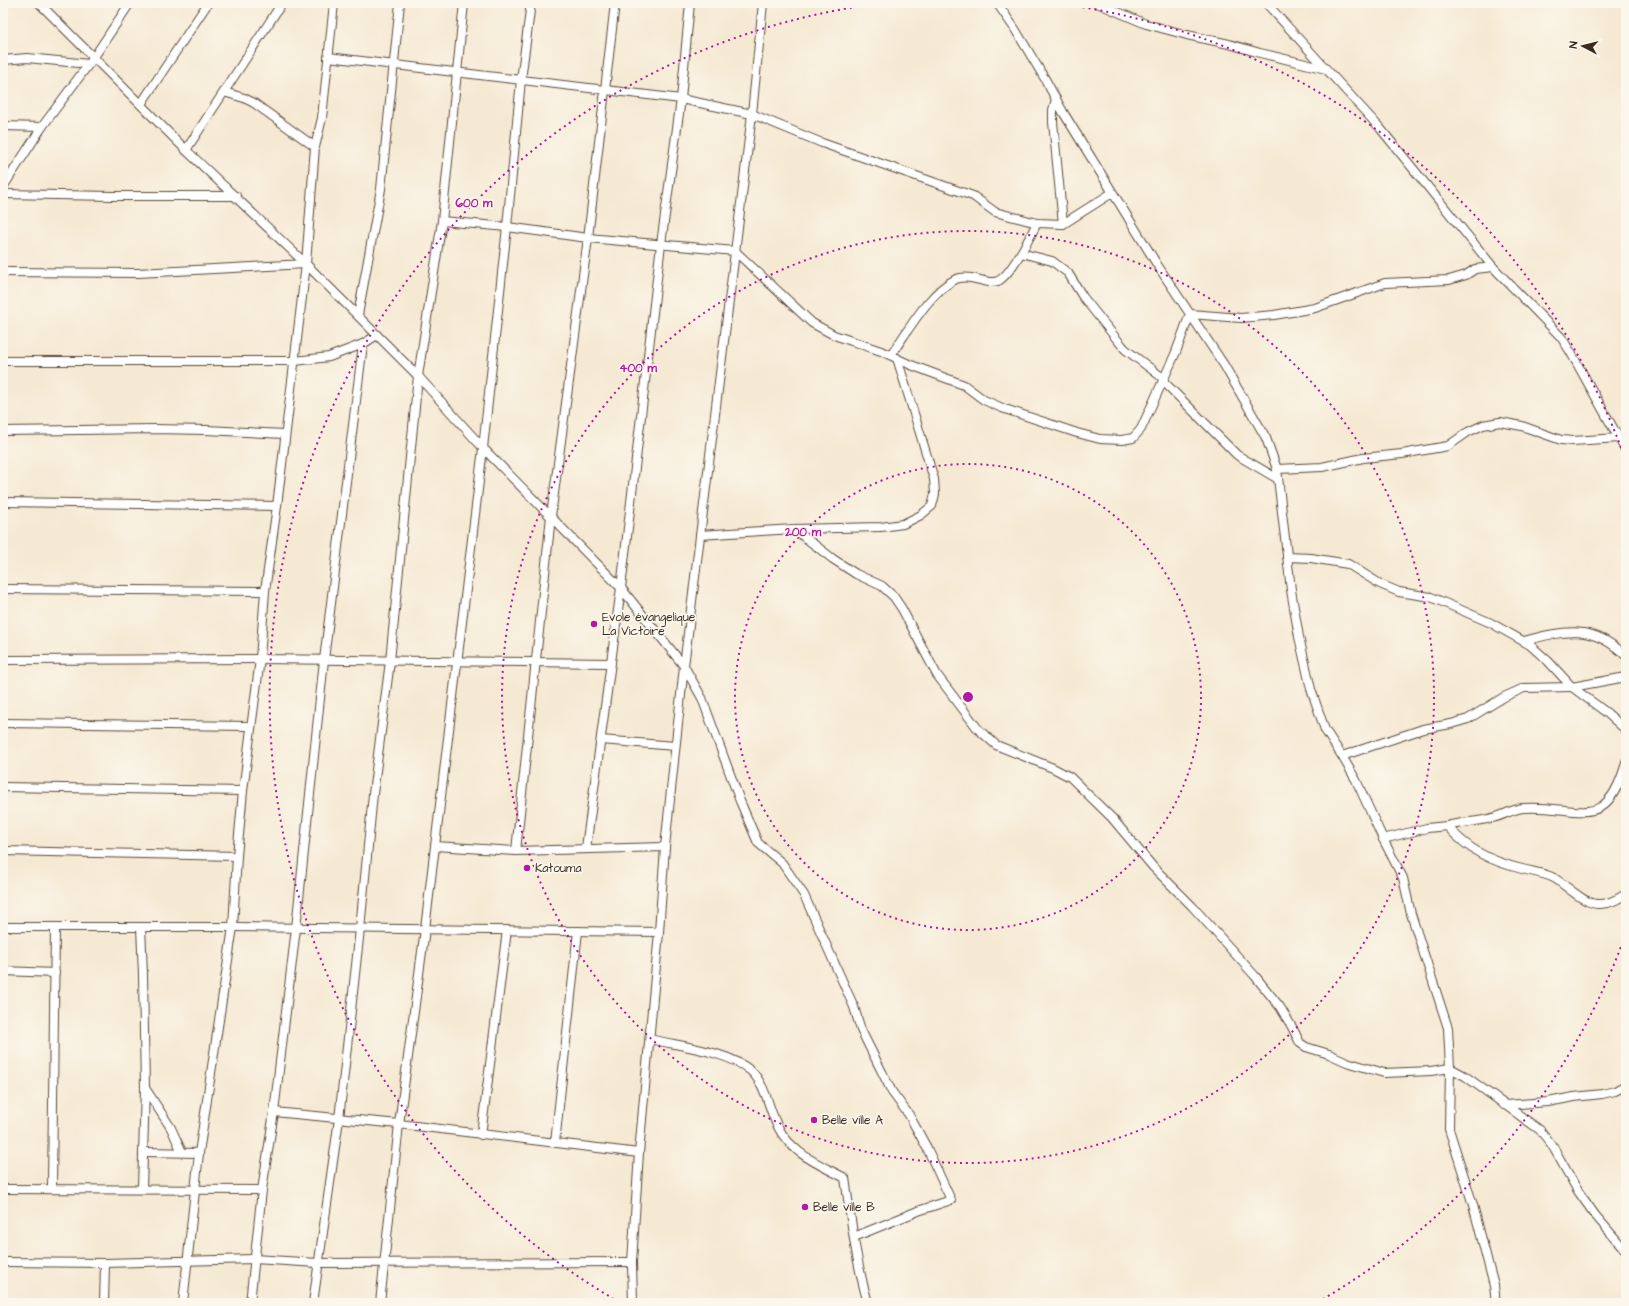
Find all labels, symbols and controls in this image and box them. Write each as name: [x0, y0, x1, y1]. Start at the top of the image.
north arrow: [1563, 26, 1603, 66]
text: N: [1566, 40, 1581, 49]
text: 600 m: [456, 195, 493, 212]
text: 400 m: [619, 360, 657, 377]
text: 200 m: [784, 524, 822, 541]
place label: Evole évangelique La Victoire: [602, 609, 696, 640]
marker: Evole évangelique La Victoire: [589, 619, 599, 629]
centre of rings: [961, 690, 975, 704]
place label: Katouma: [535, 860, 582, 877]
marker: Katouma: [522, 863, 532, 873]
place label: Belle ville A: [822, 1112, 883, 1129]
marker: Belle ville A: [809, 1115, 819, 1125]
place label: Belle ville B: [813, 1199, 875, 1216]
marker: Belle ville B: [800, 1202, 810, 1212]

